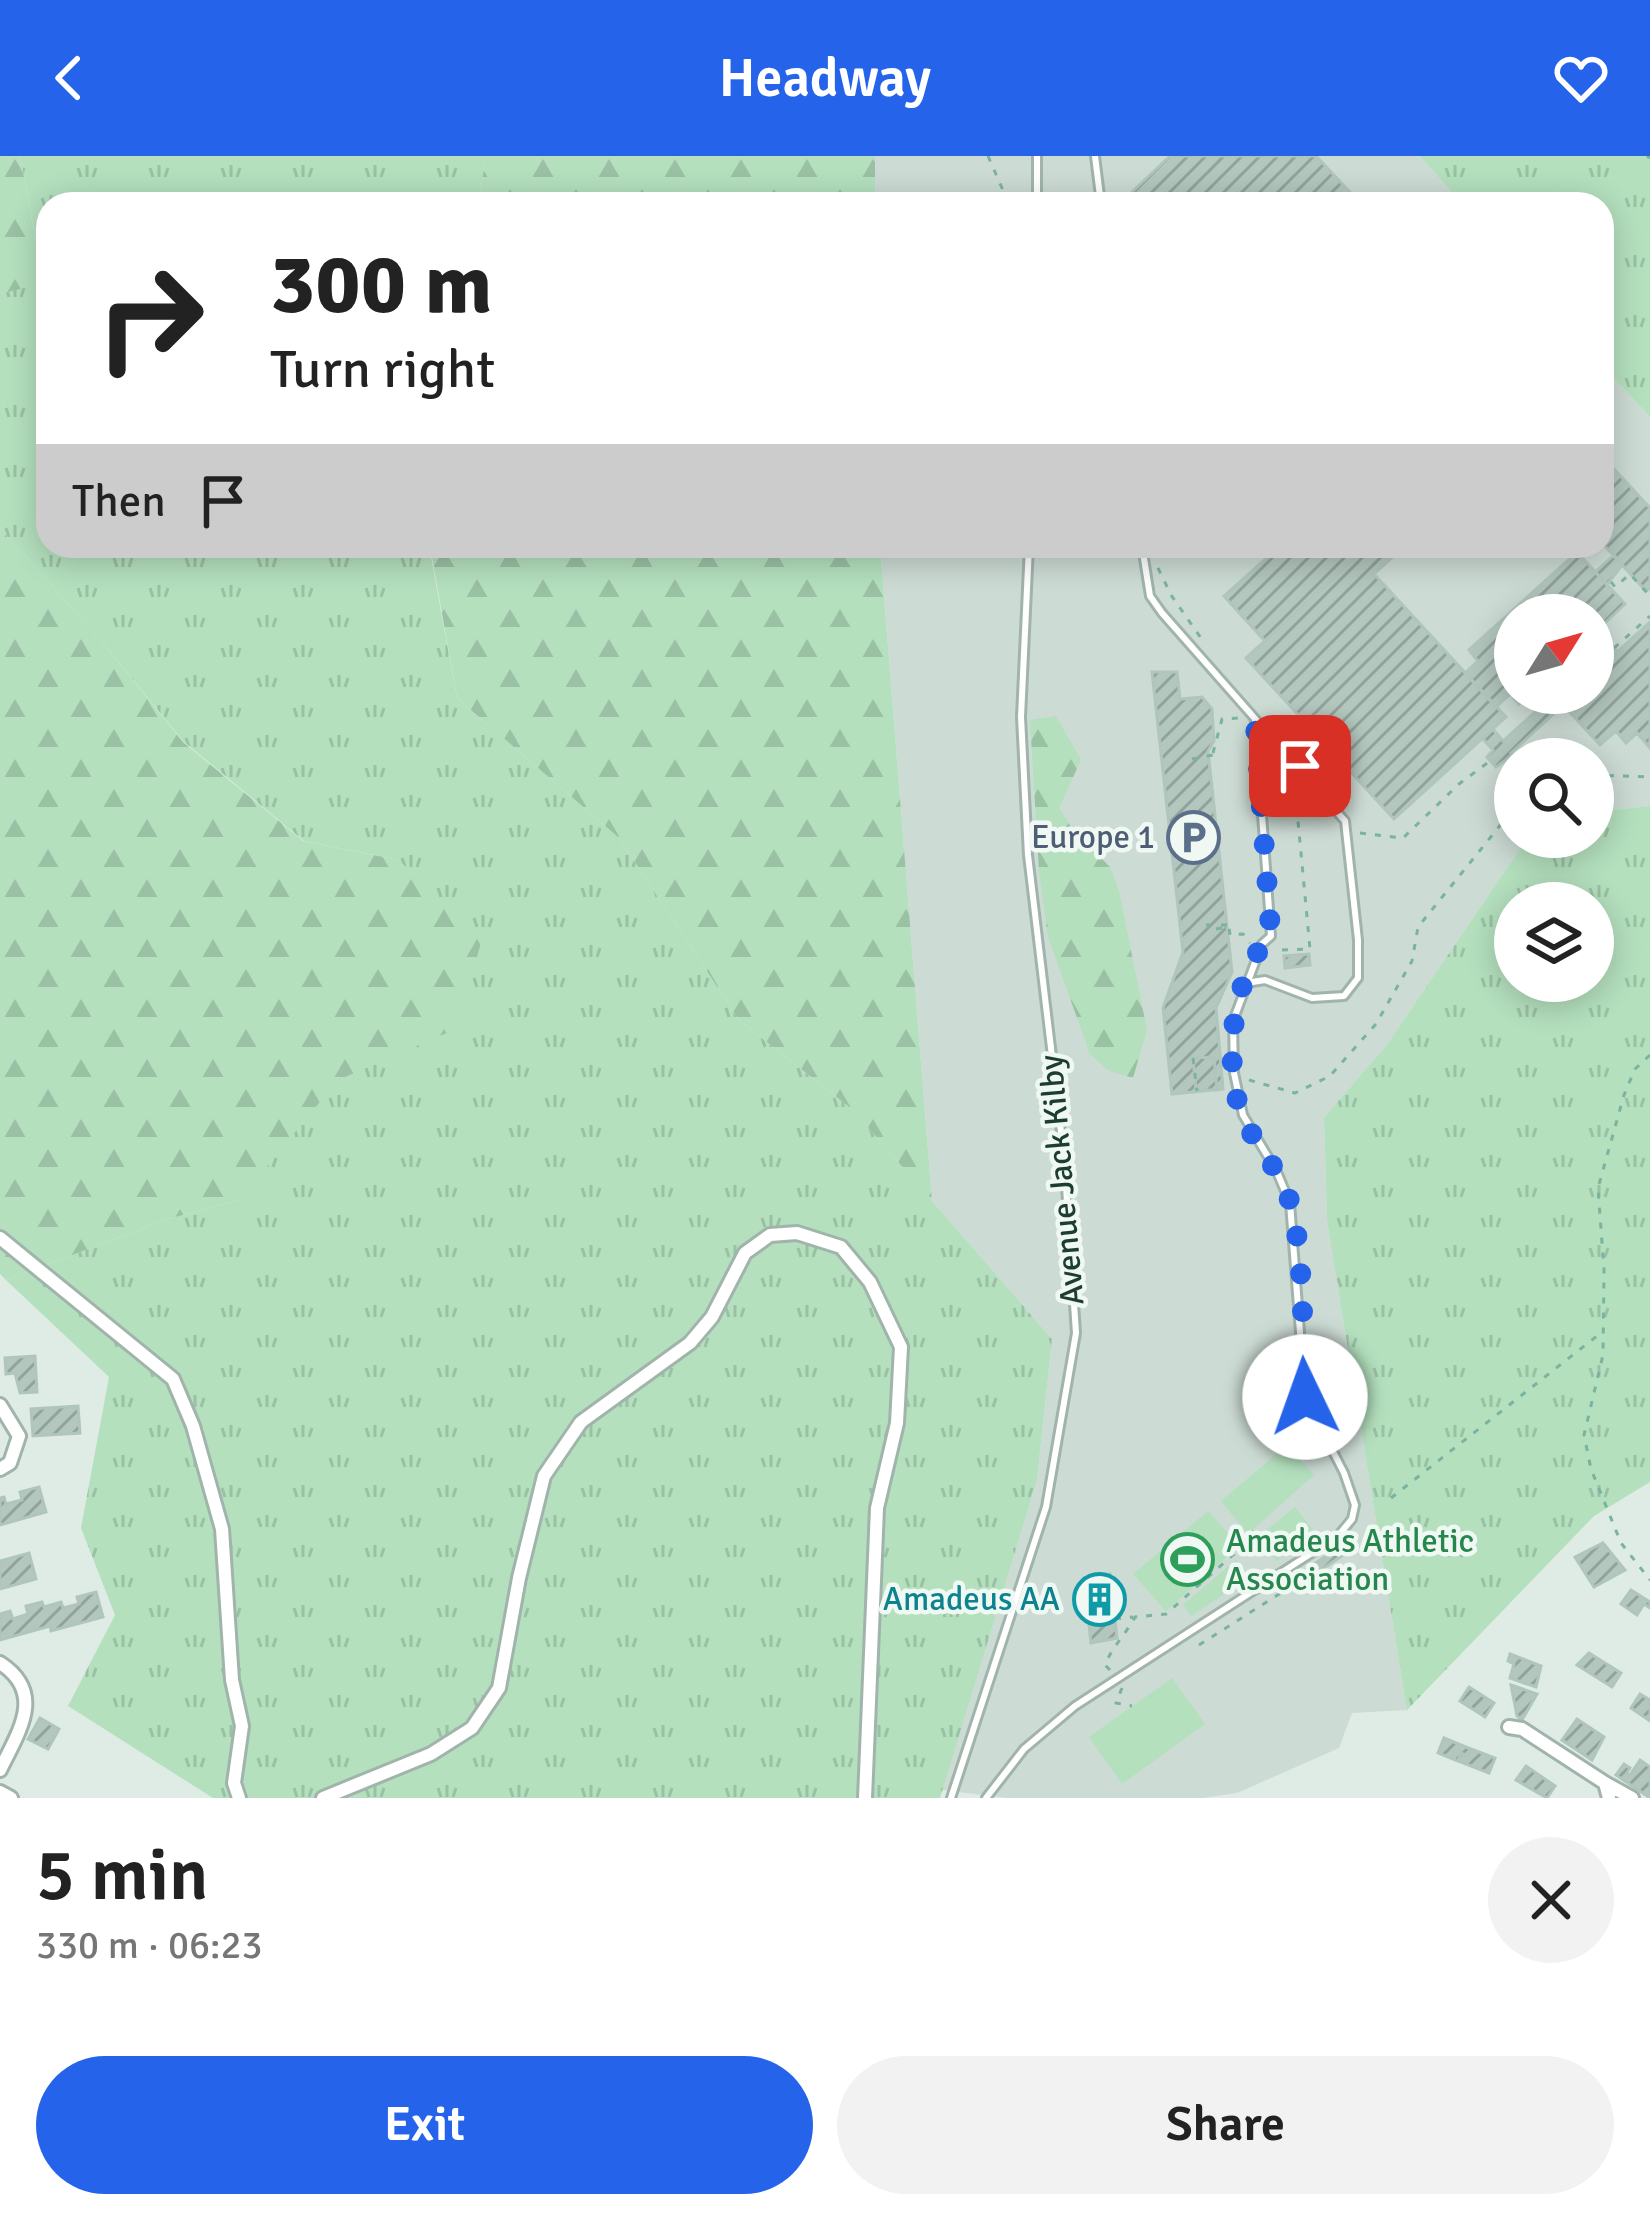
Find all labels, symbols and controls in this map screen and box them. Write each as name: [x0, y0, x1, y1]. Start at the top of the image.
icon: back: [36, 45, 102, 111]
text: Headway: [719, 45, 931, 112]
icon: heart: [1548, 45, 1614, 111]
text: 300 m: [270, 233, 492, 337]
icon: right: [72, 240, 228, 396]
text: Turn right: [270, 336, 495, 403]
icon: arrive: [190, 468, 256, 534]
text: Then: [72, 474, 166, 529]
north arrow: [1494, 594, 1614, 714]
map controls: [1494, 594, 1614, 1002]
pin: [1249, 715, 1351, 817]
icon: arrive: [1267, 733, 1333, 799]
button: search: [1494, 738, 1614, 858]
parking icon: Europe 1: [1166, 809, 1222, 865]
place label: Europe 1: [1031, 817, 1155, 858]
button: layers: [1494, 882, 1614, 1002]
street label: Avenue Jack Kilby: [1031, 1052, 1093, 1307]
position arrow: [1242, 1334, 1368, 1460]
place label: Amadeus Athletic Association: [1226, 1521, 1474, 1600]
sports icon: Amadeus Athletic Association: [1159, 1532, 1215, 1588]
building icon: Amadeus AA: [1071, 1571, 1127, 1627]
place label: Amadeus AA: [883, 1579, 1060, 1620]
text: 5 min: [36, 1831, 208, 1920]
button: close: [1488, 1837, 1614, 1963]
text: 330 m · 06:23: [36, 1921, 263, 1969]
button: Exit: [36, 2056, 813, 2194]
button: Share: [837, 2056, 1614, 2194]

